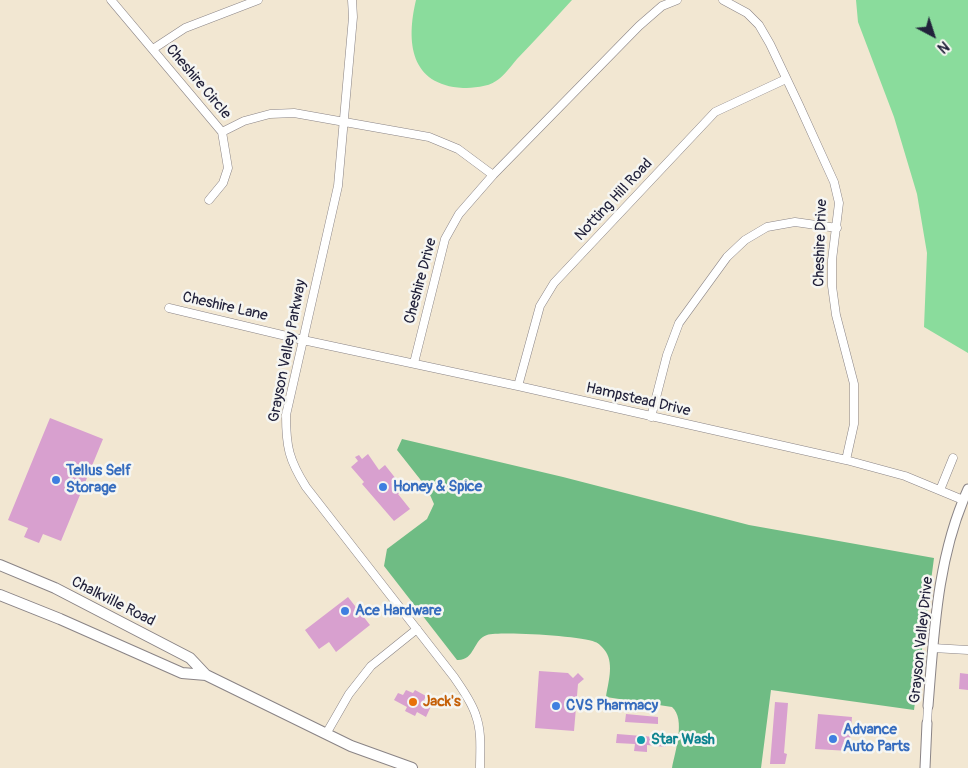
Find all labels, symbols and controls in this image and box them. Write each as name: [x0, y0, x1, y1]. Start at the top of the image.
north arrow: [908, 10, 958, 60]
text: N: [934, 37, 952, 56]
street label: Cheshire Circle: [162, 41, 234, 123]
street label: Notting Hill Road: [571, 155, 657, 245]
street label: Cheshire Drive: [810, 199, 832, 287]
street label: Cheshire Drive: [401, 236, 441, 326]
street label: Grayson Valley Parkway: [265, 278, 311, 424]
street label: Cheshire Lane: [181, 288, 269, 326]
street label: Hampstead Drive: [584, 379, 692, 421]
place label: Tellus Self Storage: [66, 462, 131, 497]
marker: Tellus Self Storage: [50, 474, 62, 486]
place label: Honey & Spice: [393, 478, 482, 496]
marker: Honey & Spice: [377, 481, 389, 493]
street label: Chalkville Road: [68, 573, 158, 631]
street label: Grayson Valley Drive: [906, 576, 938, 704]
place label: Ace Hardware: [355, 602, 441, 620]
marker: Ace Hardware: [339, 605, 351, 617]
place label: Jack's: [423, 693, 461, 711]
marker: Jack's: [407, 696, 419, 708]
place label: CVS Pharmacy: [566, 697, 658, 715]
marker: CVS Pharmacy: [550, 700, 562, 712]
place label: Advance Auto Parts: [843, 721, 910, 756]
place label: Star Wash: [651, 731, 715, 749]
marker: Advance Auto Parts: [827, 733, 839, 745]
marker: Star Wash: [635, 734, 647, 746]

